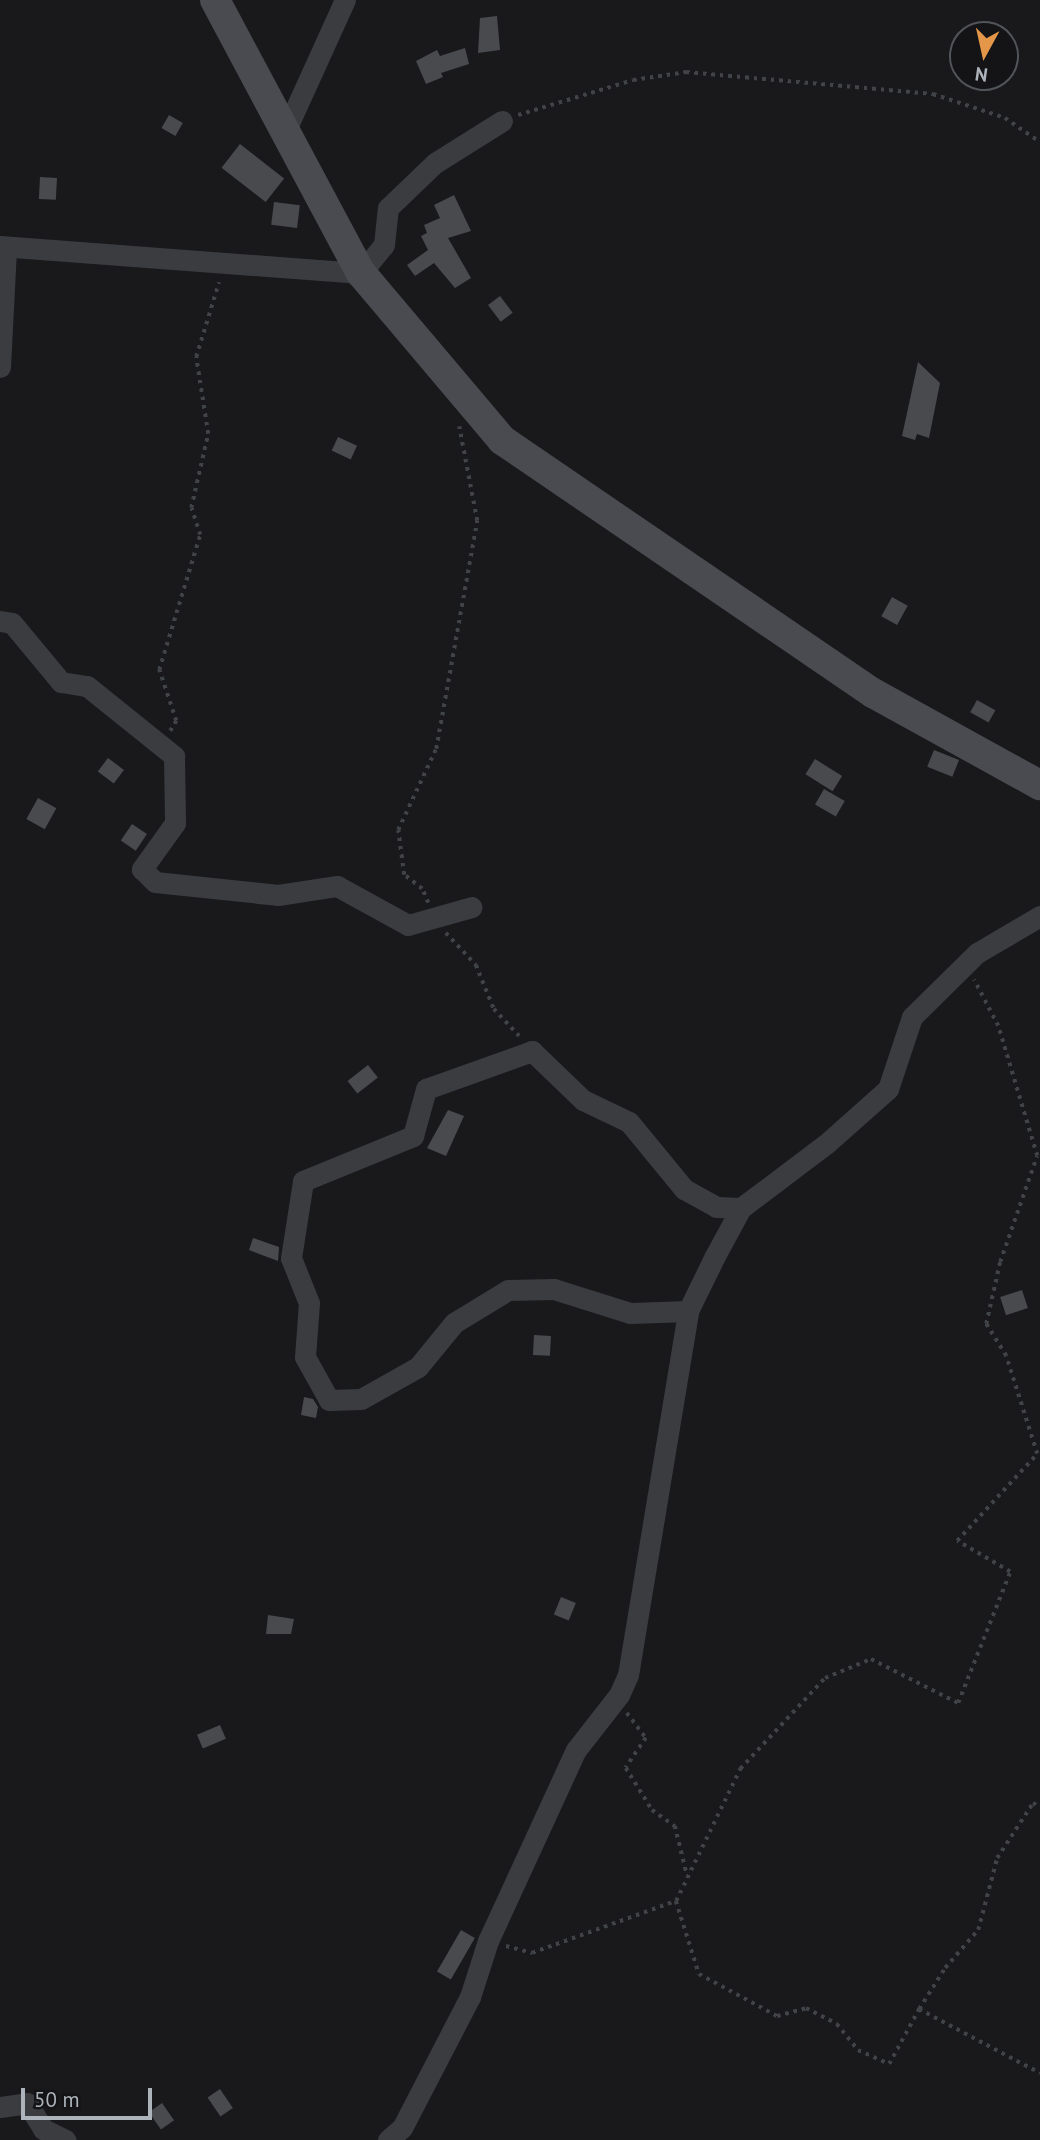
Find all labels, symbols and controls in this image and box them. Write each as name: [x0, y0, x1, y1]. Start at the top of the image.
north arrow: [949, 21, 1019, 91]
text: N: [974, 62, 989, 88]
scale bar: [24, 2074, 156, 2118]
text: 50 m: [34, 2086, 80, 2113]

